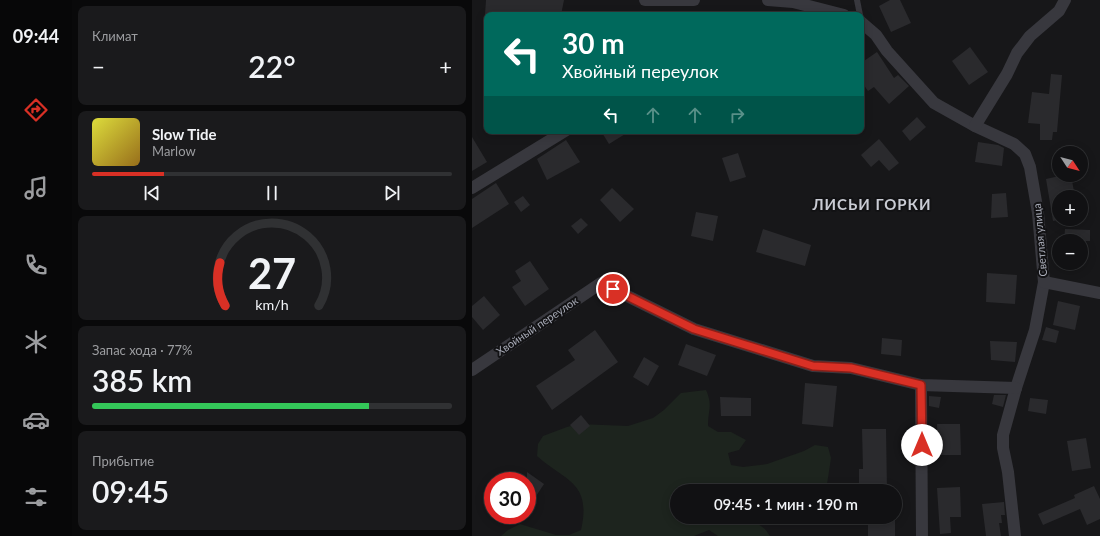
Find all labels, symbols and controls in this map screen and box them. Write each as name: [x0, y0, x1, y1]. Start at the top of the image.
text: 09:44: [13, 25, 59, 47]
text: 30 m: [562, 26, 625, 60]
text: Климат: [92, 28, 138, 44]
icon: left: [496, 28, 548, 80]
text: 22°: [248, 48, 296, 84]
text: −: [92, 53, 105, 80]
text: +: [439, 53, 452, 80]
text: Хвойный переулок: [562, 60, 719, 82]
icon: directions: [22, 96, 50, 124]
icon: left: [600, 104, 622, 126]
icon: ahead: [642, 104, 664, 126]
icon: ahead: [684, 104, 706, 126]
icon: right: [726, 104, 748, 126]
text: Slow Tide: [152, 125, 217, 143]
text: Marlow: [152, 143, 196, 159]
north arrow: [1052, 146, 1088, 182]
map controls: [1052, 146, 1088, 270]
icon: music: [22, 174, 50, 202]
icon: previous: [141, 182, 163, 204]
icon: pause: [261, 182, 283, 204]
icon: next: [381, 182, 403, 204]
button: +: [1052, 190, 1088, 226]
district label: ЛИСЬИ ГОРКИ: [811, 195, 932, 213]
street label: Светлая улица: [1030, 203, 1049, 277]
button: −: [1052, 234, 1088, 270]
text: 27: [248, 248, 296, 298]
icon: phone: [22, 251, 50, 279]
pin: [596, 272, 630, 306]
icon: arrive: [602, 278, 624, 300]
street label: Хвойный переулок: [493, 293, 580, 358]
text: km/h: [255, 296, 289, 313]
icon: climate: [22, 328, 50, 356]
text: Запас хода · 77%: [92, 342, 193, 358]
text: 385 km: [92, 362, 192, 398]
icon: car: [22, 406, 50, 434]
position arrow: [901, 424, 943, 466]
text: Прибытие: [92, 453, 154, 469]
speed limit sign: 30: [484, 472, 536, 524]
text: 09:45: [92, 473, 169, 509]
icon: filters: [22, 483, 50, 511]
text: 09:45 · 1 мин · 190 m: [714, 495, 858, 513]

